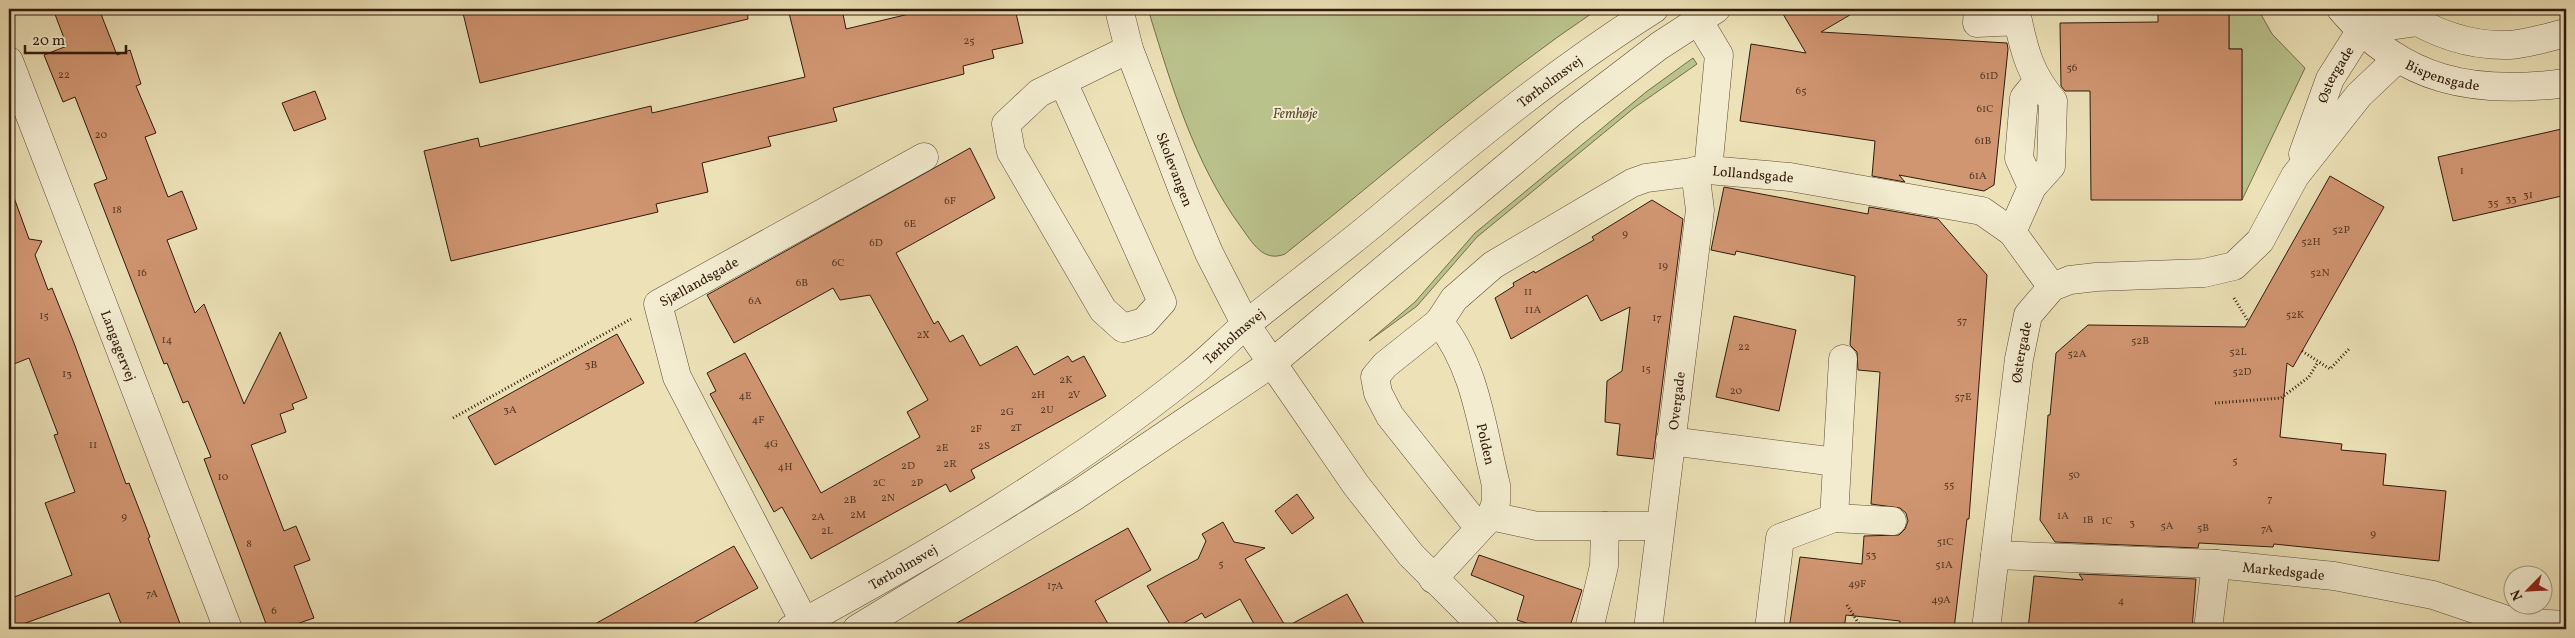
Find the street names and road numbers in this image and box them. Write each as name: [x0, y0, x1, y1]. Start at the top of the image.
street label: Østergade: [2314, 43, 2359, 106]
street label: Tørholmsvej: [1514, 52, 1587, 113]
street label: Bispensgade: [2402, 56, 2481, 96]
street label: Skolevangen: [1151, 130, 1196, 210]
street label: Lollandsgade: [1712, 162, 1795, 189]
street label: Sjællandsgade: [656, 253, 743, 312]
street label: Tørholmsvej: [1200, 305, 1269, 370]
street label: Langagervej: [95, 308, 140, 384]
street label: Østergade: [2008, 320, 2037, 384]
street label: Overgade: [1665, 370, 1691, 431]
street label: Polden: [1471, 422, 1499, 467]
street label: Tørholmsvej: [866, 541, 941, 595]
street label: Markedsgade: [2241, 559, 2326, 586]

